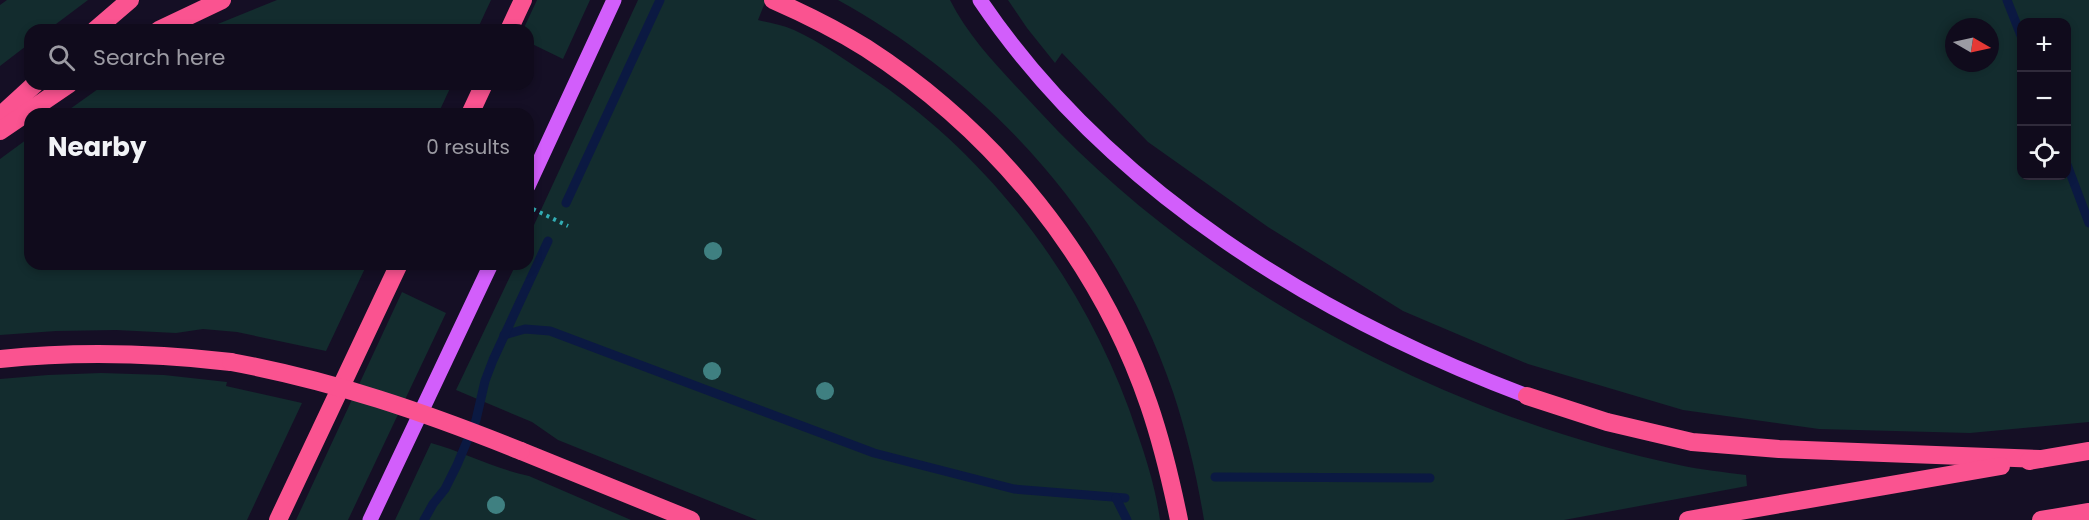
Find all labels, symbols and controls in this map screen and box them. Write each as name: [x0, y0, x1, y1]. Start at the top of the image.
north arrow: [1945, 18, 1999, 72]
map controls: [2017, 18, 2071, 180]
button: +: [2017, 18, 2071, 72]
search box: [24, 24, 534, 90]
icon: search: [45, 41, 78, 74]
text: Search here: [93, 42, 226, 73]
button: −: [2017, 72, 2071, 126]
button: locate: [2017, 126, 2071, 180]
text: Nearby: [48, 129, 146, 165]
text: 0 results: [426, 133, 510, 161]

